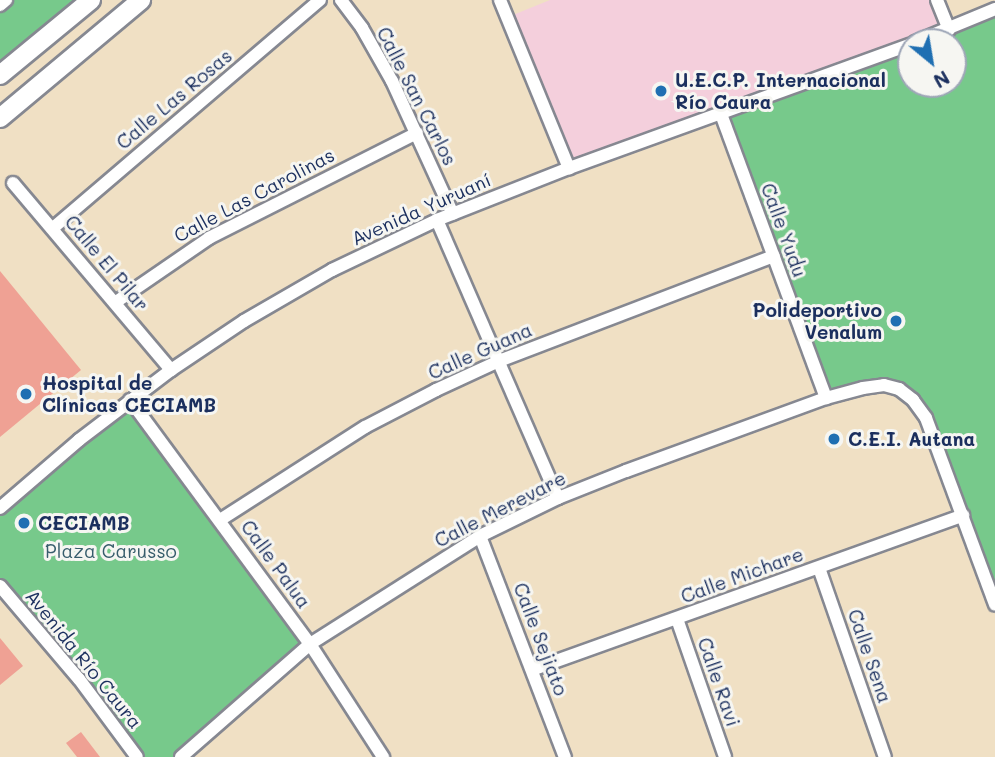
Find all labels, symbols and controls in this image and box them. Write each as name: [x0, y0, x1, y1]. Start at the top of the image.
street label: Calle San Carlos: [372, 23, 462, 169]
north arrow: [897, 28, 967, 98]
street label: Calle Las Rosas: [112, 44, 236, 154]
text: N: [929, 65, 954, 94]
place label: U.E.C.P. Internacional Río Caura: [675, 69, 886, 113]
marker: U.E.C.P. Internacional Río Caura: [653, 83, 669, 99]
street label: Calle Las Carolinas: [170, 143, 338, 247]
street label: Avenida Yuruaní: [348, 168, 494, 250]
street label: Calle Yudu: [757, 180, 811, 280]
street label: Calle El Pilar: [60, 210, 154, 316]
place label: Polideportivo Venalum: [752, 299, 882, 343]
marker: Polideportivo Venalum: [888, 313, 904, 329]
street label: Calle Guana: [424, 318, 536, 384]
place label: Hospital de Clínicas CECIAMB: [42, 372, 216, 416]
marker: Hospital de Clínicas CECIAMB: [16, 384, 36, 404]
place label: C.E.I. Autana: [848, 428, 975, 450]
marker: C.E.I. Autana: [826, 431, 842, 447]
street label: Calle Merevare: [431, 466, 569, 552]
place label: CECIAMB: [38, 512, 129, 534]
marker: CECIAMB: [16, 515, 32, 531]
street label: Calle Palua: [236, 516, 316, 612]
park label: Plaza Carusso: [45, 540, 177, 562]
street label: Calle Michare: [678, 542, 806, 608]
street label: Calle Sejiato: [509, 579, 573, 699]
street label: Avenida Río Caura: [21, 585, 147, 733]
street label: Calle Sena: [843, 606, 897, 706]
street label: Calle Ravi: [693, 634, 745, 730]

